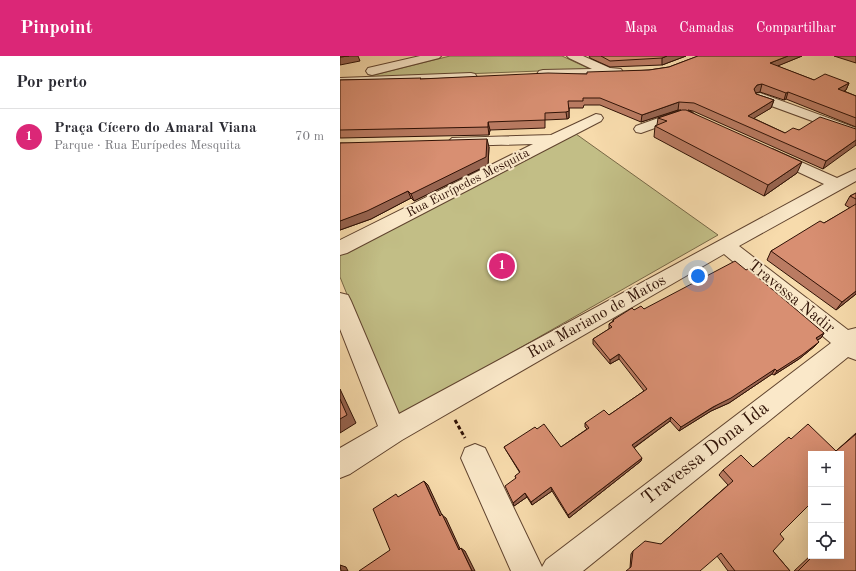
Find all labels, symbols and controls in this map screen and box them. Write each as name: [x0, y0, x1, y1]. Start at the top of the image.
text: Pinpoint: [20, 19, 93, 38]
text: Mapa: [624, 21, 657, 35]
text: Camadas: [679, 21, 734, 35]
text: Compartilhar: [756, 21, 836, 35]
text: Por perto: [16, 74, 87, 91]
text: Praça Cícero do Amaral Viana: [54, 121, 257, 136]
text: 1: [25, 130, 33, 143]
text: 70 m: [295, 130, 324, 143]
text: Parque · Rua Eurípedes Mesquita: [54, 139, 241, 152]
street label: Rua Eurípedes Mesquita: [404, 146, 532, 220]
pin: 1: [489, 251, 515, 281]
street label: Travessa Nadir: [745, 257, 838, 337]
your location: [688, 266, 708, 286]
street label: Rua Mariano de Matos: [525, 272, 669, 362]
street label: Travessa Dona Ida: [639, 398, 773, 509]
map controls: [808, 451, 844, 559]
button: +: [808, 451, 844, 487]
button: −: [808, 487, 844, 523]
button: locate: [808, 523, 844, 559]

